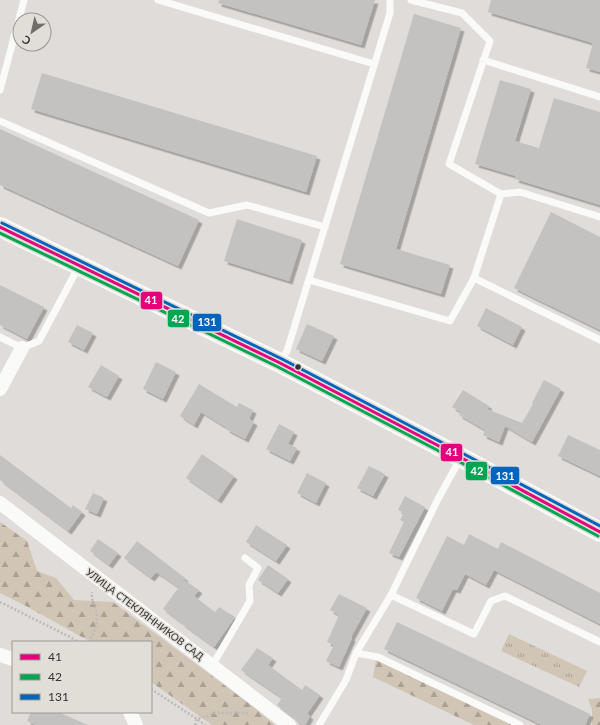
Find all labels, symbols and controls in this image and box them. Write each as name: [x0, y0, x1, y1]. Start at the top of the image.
north arrow: [12, 12, 52, 52]
text: С: [19, 33, 33, 48]
line badge: 41: [140, 291, 163, 310]
text: 41: [145, 293, 157, 306]
line badge: 42: [167, 309, 190, 328]
text: 42: [172, 312, 184, 325]
line badge: 131: [192, 313, 222, 332]
text: 131: [197, 315, 217, 328]
unlabelled marker: [293, 362, 303, 372]
line badge: 41: [440, 443, 463, 462]
text: 41: [446, 445, 458, 458]
line badge: 42: [465, 461, 488, 481]
text: 42: [471, 464, 483, 477]
line badge: 131: [490, 466, 520, 485]
text: 131: [495, 469, 515, 482]
street label: УЛИЦА СТЕКЛЯННИКОВ САД: [84, 566, 206, 662]
legend: [12, 641, 152, 713]
text: 41: [48, 649, 62, 664]
text: 42: [48, 669, 62, 684]
text: 131: [48, 689, 69, 704]

